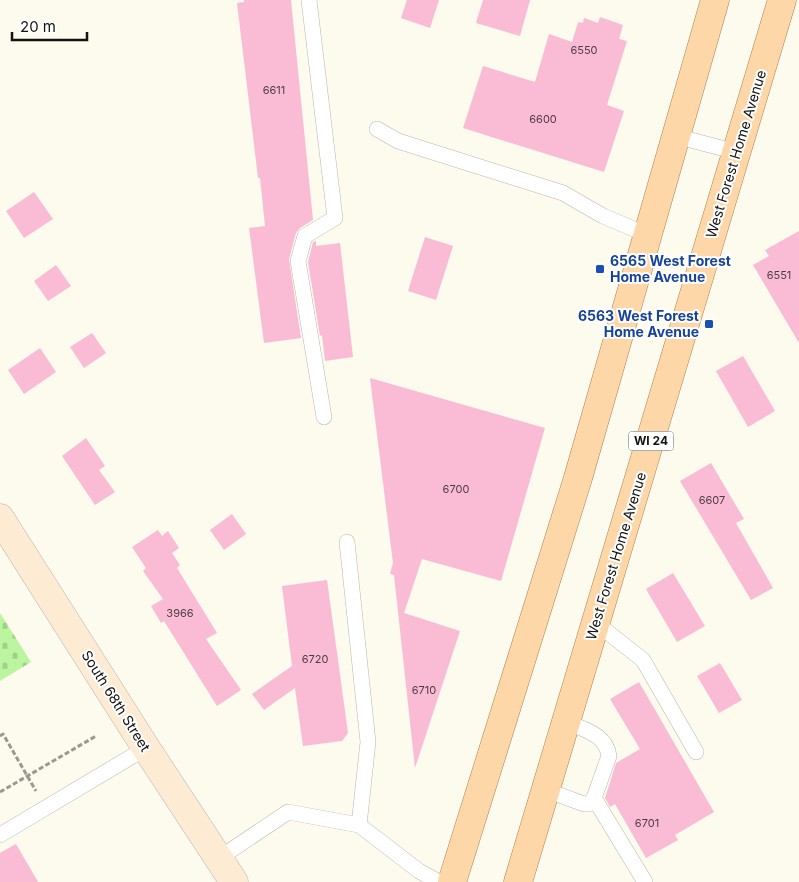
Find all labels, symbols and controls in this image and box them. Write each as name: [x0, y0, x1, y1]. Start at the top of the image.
scale bar: [12, 10, 88, 42]
text: 20 m: [20, 17, 56, 36]
house number: 6550: [570, 43, 598, 57]
street label: West Forest Home Avenue: [702, 68, 769, 240]
house number: 6611: [263, 83, 285, 97]
house number: 6600: [529, 112, 557, 126]
place label: 6565 West Forest Home Avenue: [610, 252, 731, 285]
marker: 6565 West Forest Home Avenue: [594, 263, 606, 275]
house number: 6551: [767, 268, 791, 282]
place label: 6563 West Forest Home Avenue: [578, 307, 699, 340]
marker: 6563 West Forest Home Avenue: [703, 318, 715, 330]
road number: WI 24: [628, 432, 674, 451]
street label: West Forest Home Avenue: [582, 470, 649, 642]
house number: 6700: [443, 482, 469, 496]
house number: 6607: [699, 493, 725, 507]
house number: 3966: [166, 606, 194, 620]
street label: South 68th Street: [78, 647, 155, 755]
house number: 6720: [302, 652, 328, 666]
house number: 6710: [412, 683, 436, 697]
house number: 6701: [635, 816, 659, 830]

